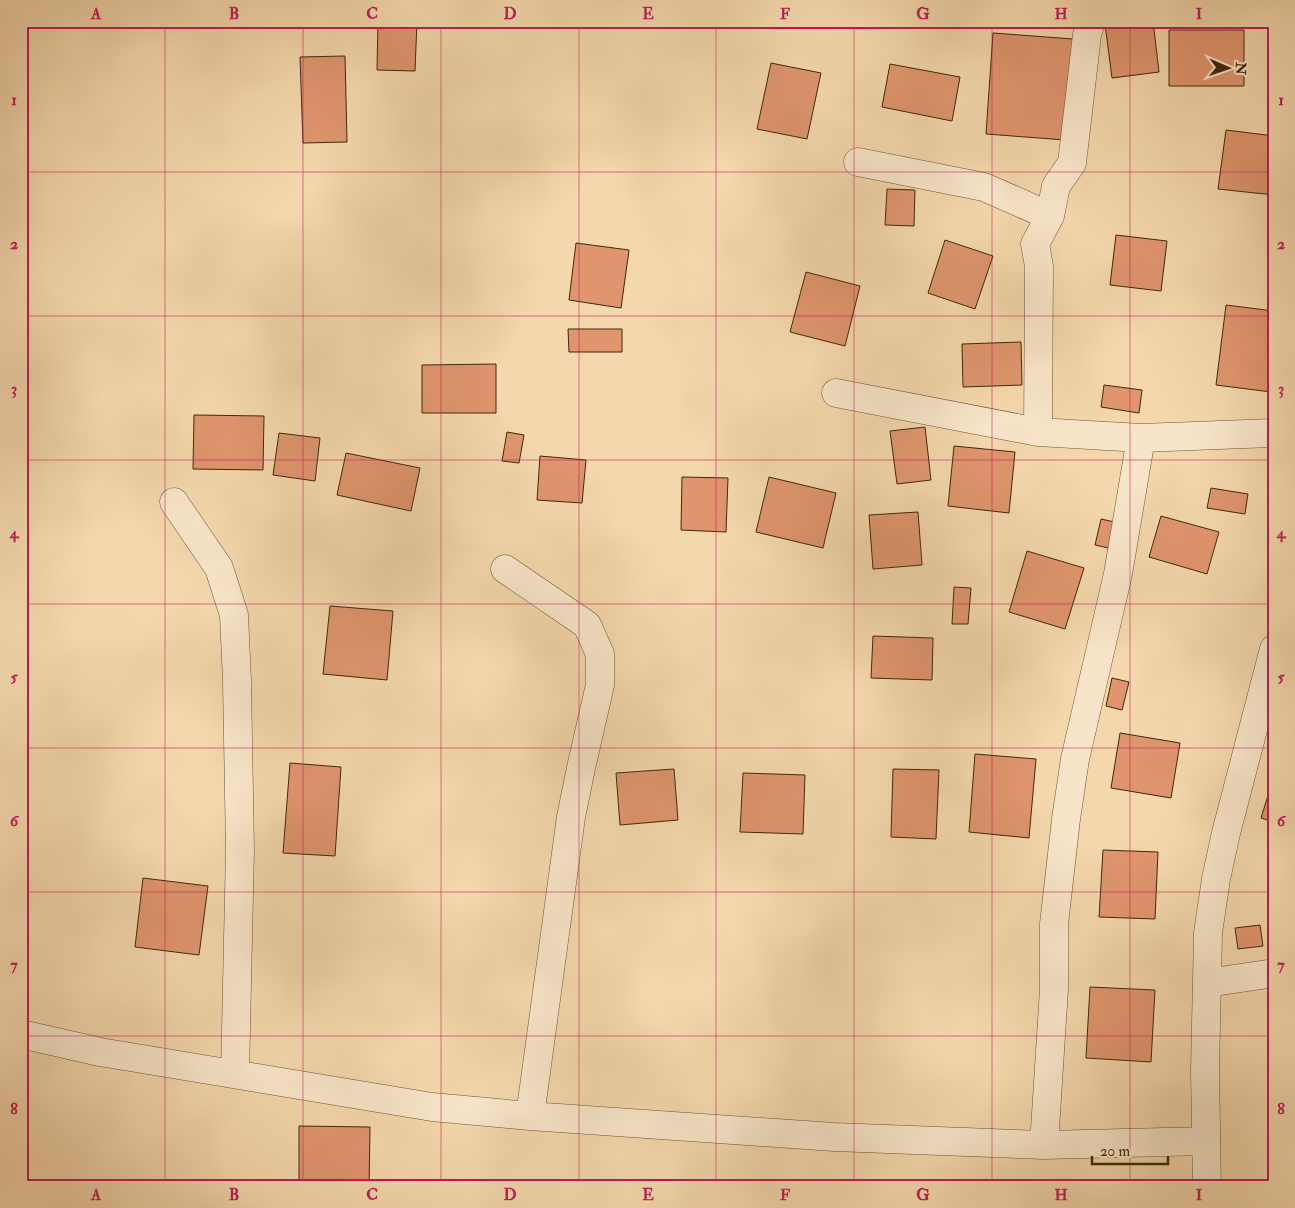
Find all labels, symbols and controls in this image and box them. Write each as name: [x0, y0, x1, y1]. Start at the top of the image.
text: A: [90, 4, 102, 24]
text: B: [229, 4, 239, 24]
text: C: [366, 4, 378, 24]
text: D: [503, 4, 517, 24]
text: E: [642, 4, 654, 24]
text: F: [780, 4, 790, 24]
text: G: [916, 4, 930, 24]
text: H: [1054, 4, 1068, 24]
text: I: [1196, 4, 1203, 24]
north arrow: [1202, 42, 1252, 92]
text: N: [1232, 61, 1249, 75]
text: 1: [11, 90, 17, 110]
text: 1: [1278, 90, 1284, 110]
text: 2: [10, 234, 18, 254]
text: 2: [1277, 234, 1285, 254]
text: 3: [11, 379, 17, 399]
text: 3: [1278, 379, 1284, 399]
text: 4: [9, 523, 20, 543]
text: 4: [1276, 523, 1287, 543]
text: 5: [10, 667, 18, 687]
text: 5: [1277, 667, 1285, 687]
text: 6: [10, 811, 20, 831]
text: 6: [1277, 811, 1287, 831]
text: 7: [10, 955, 18, 975]
text: 7: [1277, 955, 1285, 975]
text: 8: [10, 1099, 18, 1119]
text: 8: [1277, 1099, 1285, 1119]
scale bar: [1092, 1133, 1169, 1165]
text: 20 m: [1100, 1142, 1130, 1161]
text: A: [90, 1185, 102, 1205]
text: B: [229, 1185, 239, 1205]
text: C: [366, 1185, 378, 1205]
text: D: [503, 1185, 517, 1205]
text: E: [642, 1185, 654, 1205]
text: F: [780, 1185, 790, 1205]
text: G: [916, 1185, 930, 1205]
text: H: [1054, 1185, 1068, 1205]
text: I: [1196, 1185, 1203, 1205]

